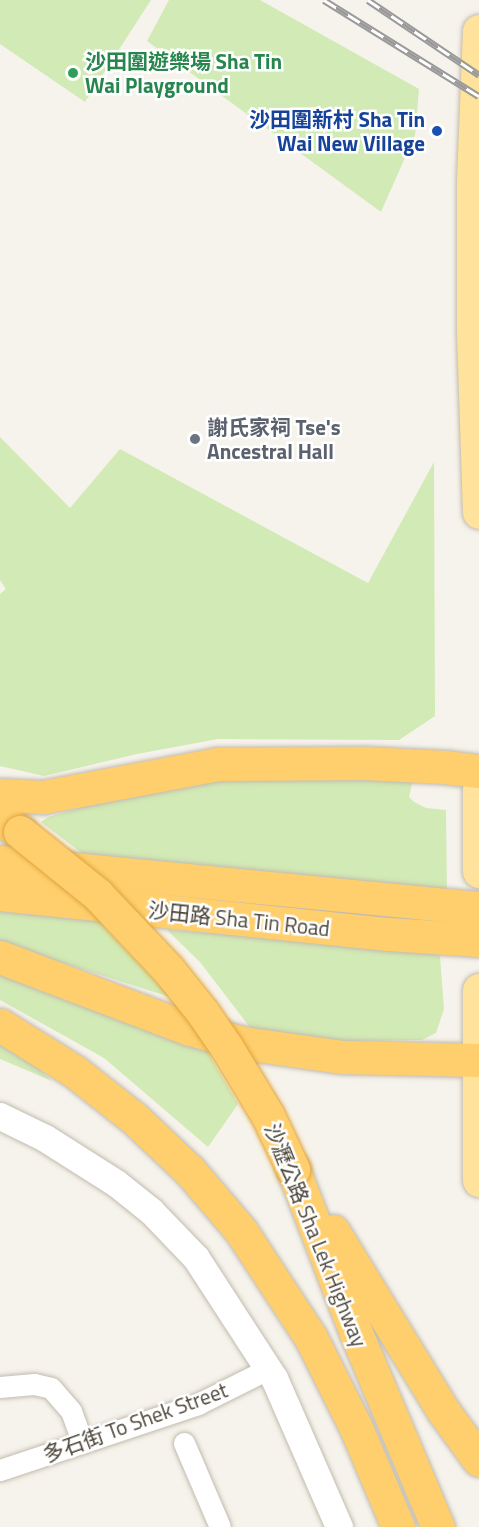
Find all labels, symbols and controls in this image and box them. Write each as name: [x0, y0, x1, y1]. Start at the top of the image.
place label: 沙田圍遊樂場 Sha Tin Wai Playground: [85, 48, 282, 98]
marker: 沙田圍遊樂場 Sha Tin Wai Playground: [66, 66, 80, 80]
place label: 沙田圍新村 Sha Tin Wai New Village: [249, 106, 425, 156]
marker: 沙田圍新村 Sha Tin Wai New Village: [430, 124, 444, 138]
place label: 謝氏家祠 Tse's Ancestral Hall: [207, 414, 341, 464]
marker: 謝氏家祠 Tse's Ancestral Hall: [188, 432, 202, 446]
street label: 沙田路 Sha Tin Road: [147, 897, 331, 941]
street label: 沙瀝公路 Sha Lek Highway: [260, 1120, 372, 1350]
street label: 多石街 To Shek Street: [39, 1377, 231, 1467]

